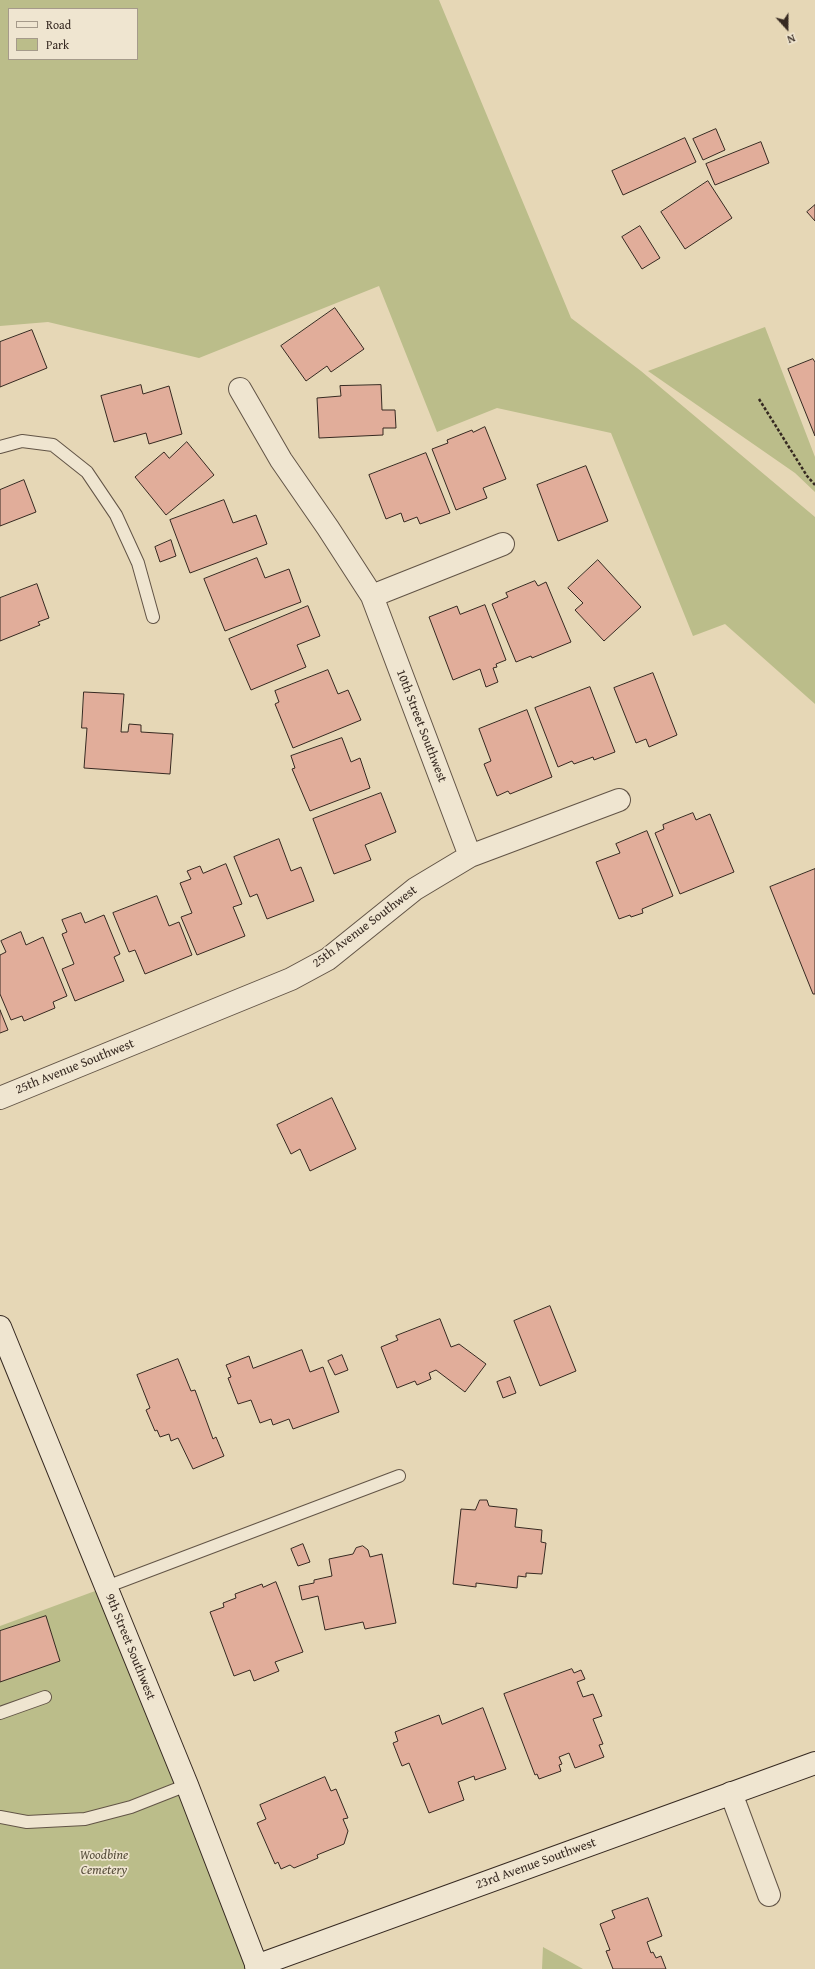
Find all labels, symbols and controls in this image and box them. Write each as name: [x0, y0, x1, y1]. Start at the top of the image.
legend: [8, 8, 138, 60]
north arrow: [767, 8, 807, 48]
text: Road: [46, 16, 71, 33]
text: N: [785, 30, 798, 48]
text: Park: [46, 36, 69, 53]
street label: 10th Street Southwest: [392, 667, 450, 785]
street label: 25th Avenue Southwest: [310, 883, 420, 971]
street label: 25th Avenue Southwest: [13, 1036, 137, 1098]
street label: 9th Street Southwest: [102, 1591, 158, 1703]
street label: 23rd Avenue Southwest: [474, 1835, 598, 1893]
park label: Woodbine Cemetery: [80, 1848, 128, 1879]

